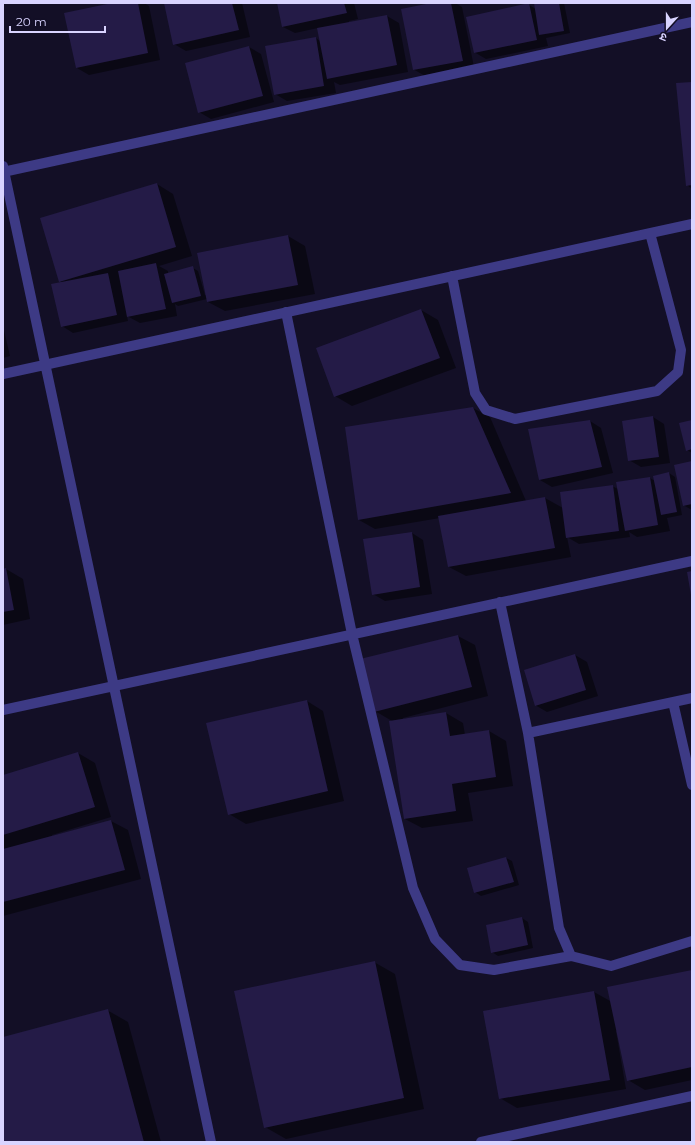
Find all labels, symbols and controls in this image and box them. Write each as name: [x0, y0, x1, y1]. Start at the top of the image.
scale bar: [10, 8, 105, 34]
north arrow: [647, 8, 687, 48]
text: 20 m: [16, 14, 47, 29]
text: उ: [657, 29, 669, 45]

